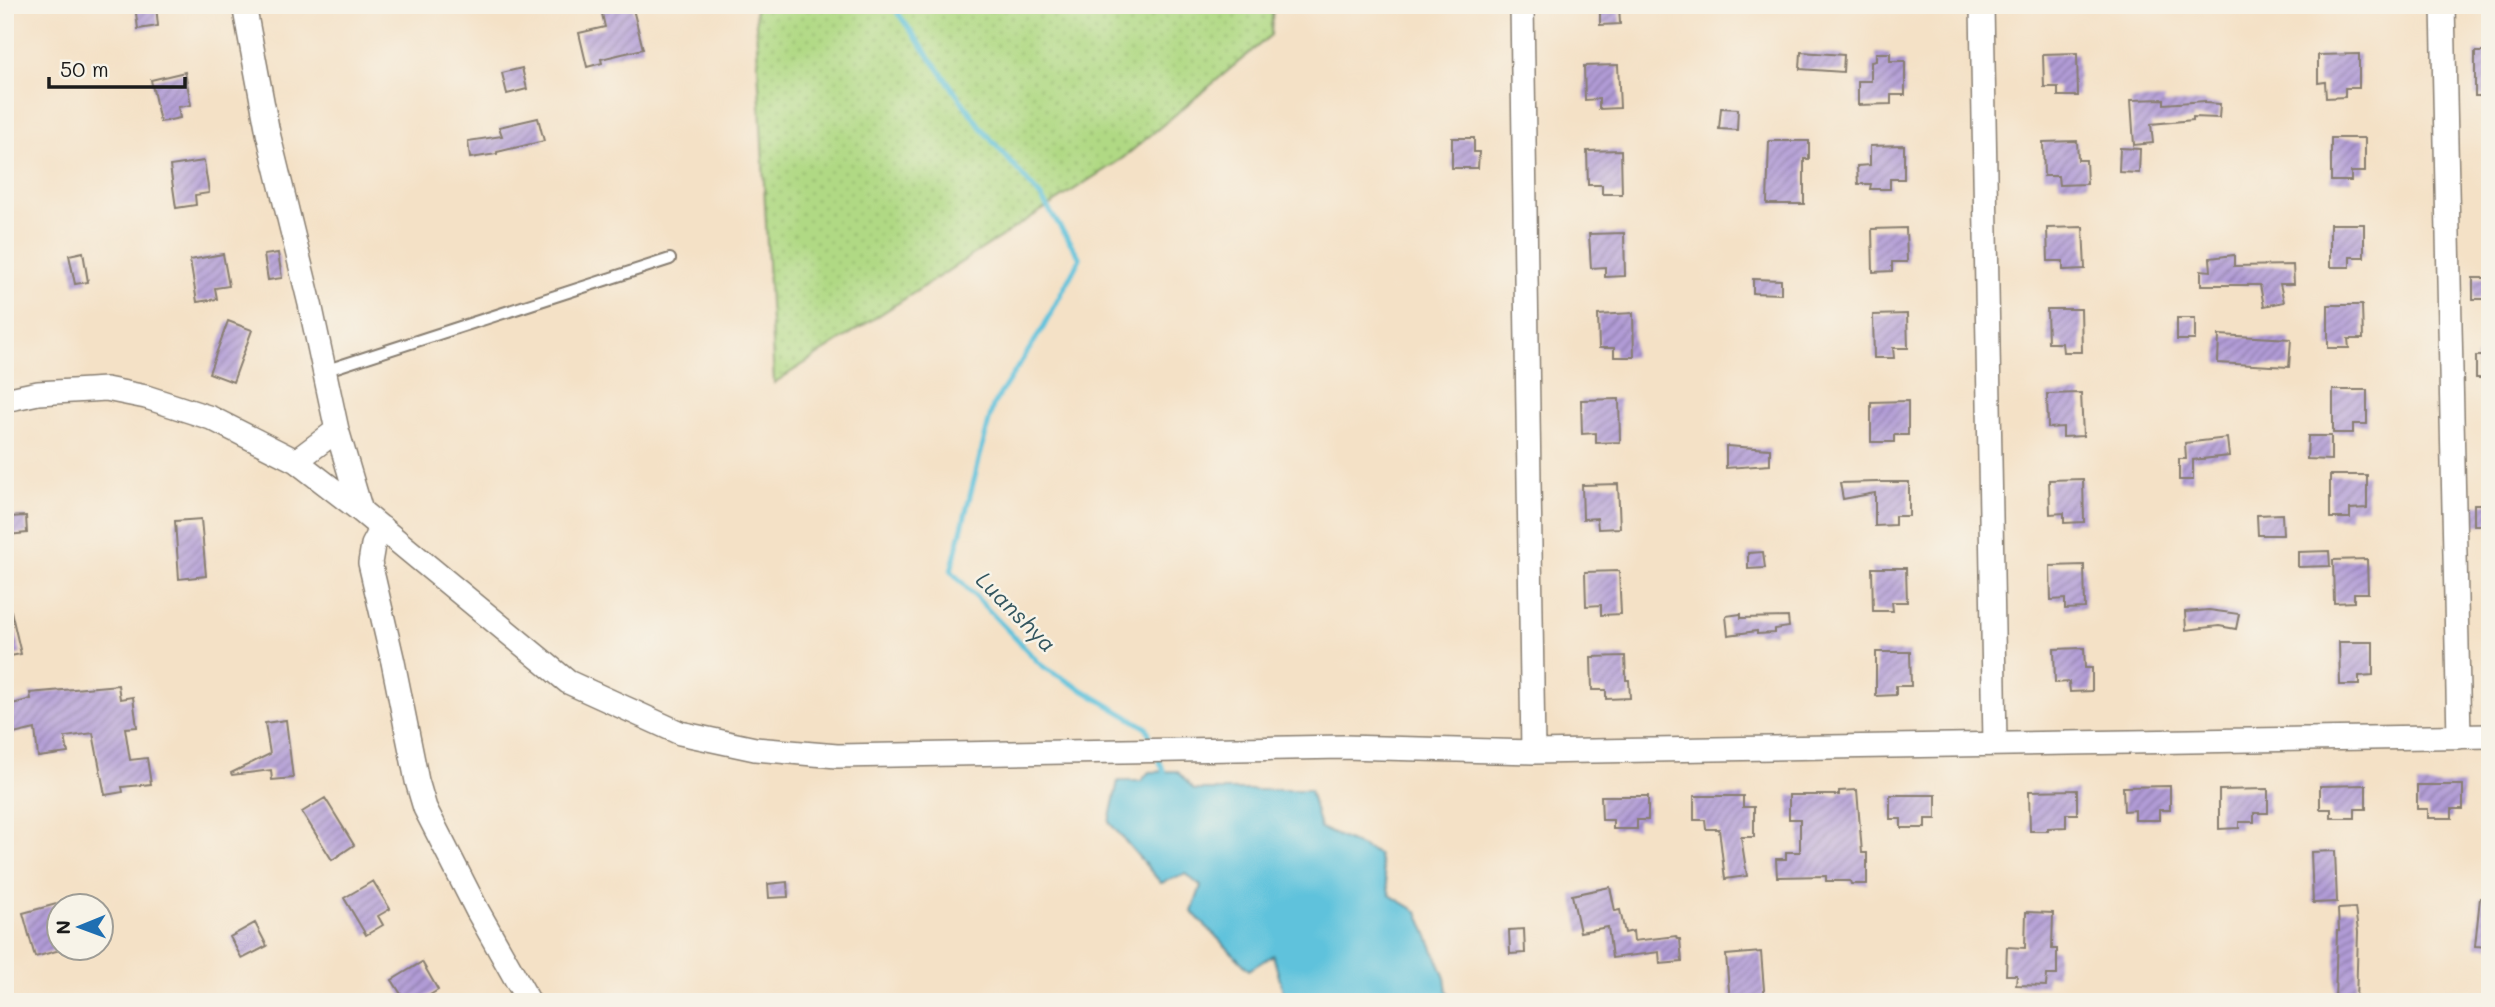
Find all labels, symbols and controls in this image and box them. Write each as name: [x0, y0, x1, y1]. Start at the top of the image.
scale bar: [49, 46, 186, 90]
text: 50 m: [60, 55, 109, 82]
water label: Luanshya: [970, 565, 1063, 658]
north arrow: [46, 892, 116, 962]
text: N: [50, 920, 75, 935]

